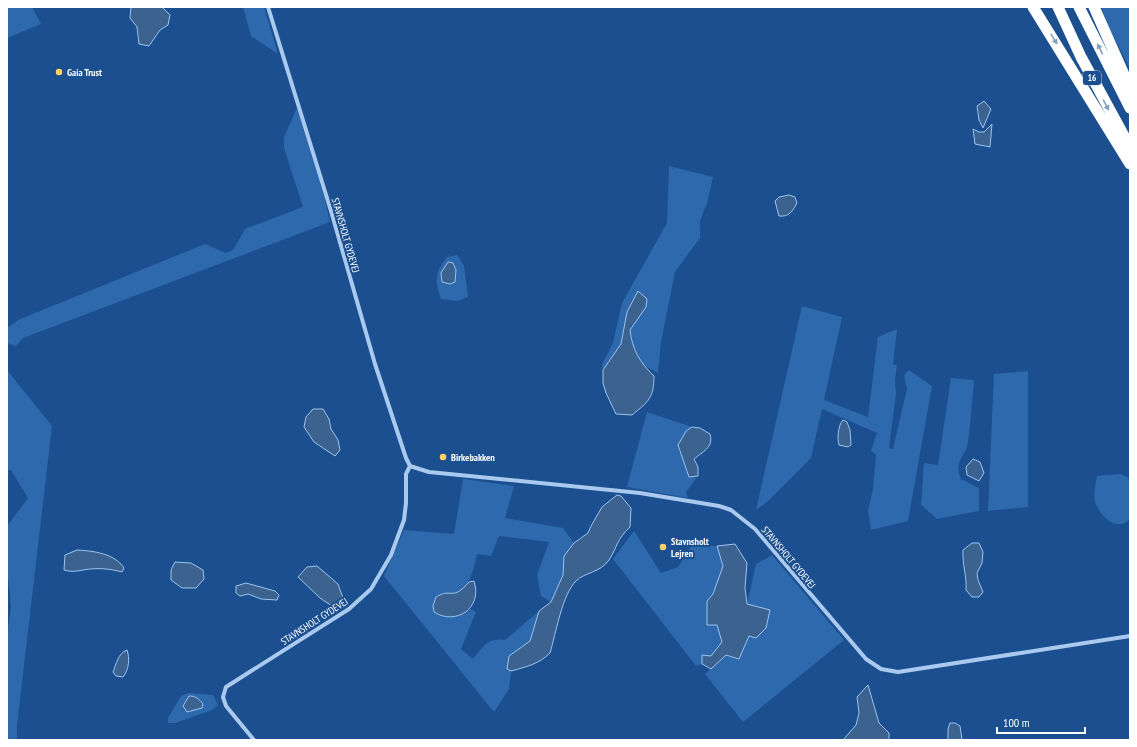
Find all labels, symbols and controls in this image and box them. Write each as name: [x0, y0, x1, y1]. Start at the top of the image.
one-way arrow: [1051, 34, 1058, 45]
one-way arrow: [1097, 43, 1103, 54]
place label: Gaia Trust: [67, 66, 102, 79]
marker: Gaia Trust: [54, 67, 64, 77]
road number: 16: [1083, 71, 1101, 85]
one-way arrow: [1103, 99, 1109, 111]
street label: STAVNSHOLT GYDEVEJ: [329, 196, 362, 274]
place label: Birkebakken: [451, 451, 495, 464]
marker: Birkebakken: [438, 452, 448, 462]
street label: STAVNSHOLT GYDEVEJ: [759, 523, 818, 591]
place label: Stavnsholt Lejren: [671, 535, 709, 560]
marker: Stavnsholt Lejren: [658, 542, 668, 552]
street label: STAVNSHOLT GYDEVEJ: [278, 595, 350, 648]
scale bar: [997, 709, 1085, 735]
text: 100 m: [1003, 715, 1030, 730]

